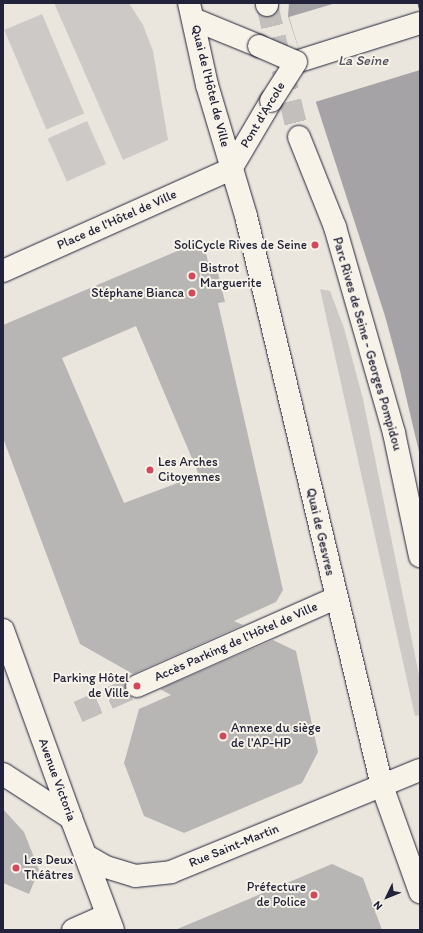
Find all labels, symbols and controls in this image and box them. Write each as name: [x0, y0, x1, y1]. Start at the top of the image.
street label: Quai de l'Hôtel de Ville: [187, 23, 233, 149]
water label: La Seine: [338, 53, 388, 69]
street label: Pont d'Arcole: [237, 79, 289, 151]
street label: Place de l'Hôtel de Ville: [55, 187, 179, 253]
street label: Parc Rives de Seine - Georges Pompidou: [329, 235, 405, 453]
place label: SoliCycle Rives de Seine: [174, 237, 307, 253]
marker: SoliCycle Rives de Seine: [310, 240, 320, 250]
place label: Bistrot Marguerite: [200, 261, 262, 292]
marker: Bistrot Marguerite: [187, 271, 197, 281]
place label: Stéphane Bianca: [91, 285, 184, 301]
marker: Stéphane Bianca: [187, 288, 197, 298]
place label: Les Arches Citoyennes: [158, 455, 220, 486]
marker: Les Arches Citoyennes: [145, 465, 155, 475]
street label: Quai de Gesvres: [302, 487, 338, 577]
street label: Accès Parking de l'Hôtel de Ville: [152, 599, 320, 685]
place label: Parking Hôtel de Ville: [53, 671, 129, 702]
marker: Parking Hôtel de Ville: [132, 681, 142, 691]
place label: Annexe du siège de l'AP-HP: [231, 721, 321, 752]
marker: Annexe du siège de l'AP-HP: [218, 731, 228, 741]
street label: Avenue Victoria: [35, 736, 79, 824]
street label: Rue Saint-Martin: [186, 821, 282, 871]
place label: Les Deux Théâtres: [24, 853, 74, 884]
marker: Les Deux Théâtres: [11, 863, 21, 873]
north arrow: [367, 877, 407, 917]
place label: Préfecture de Police: [247, 880, 306, 911]
marker: Préfecture de Police: [309, 890, 319, 900]
text: N: [371, 898, 385, 913]

